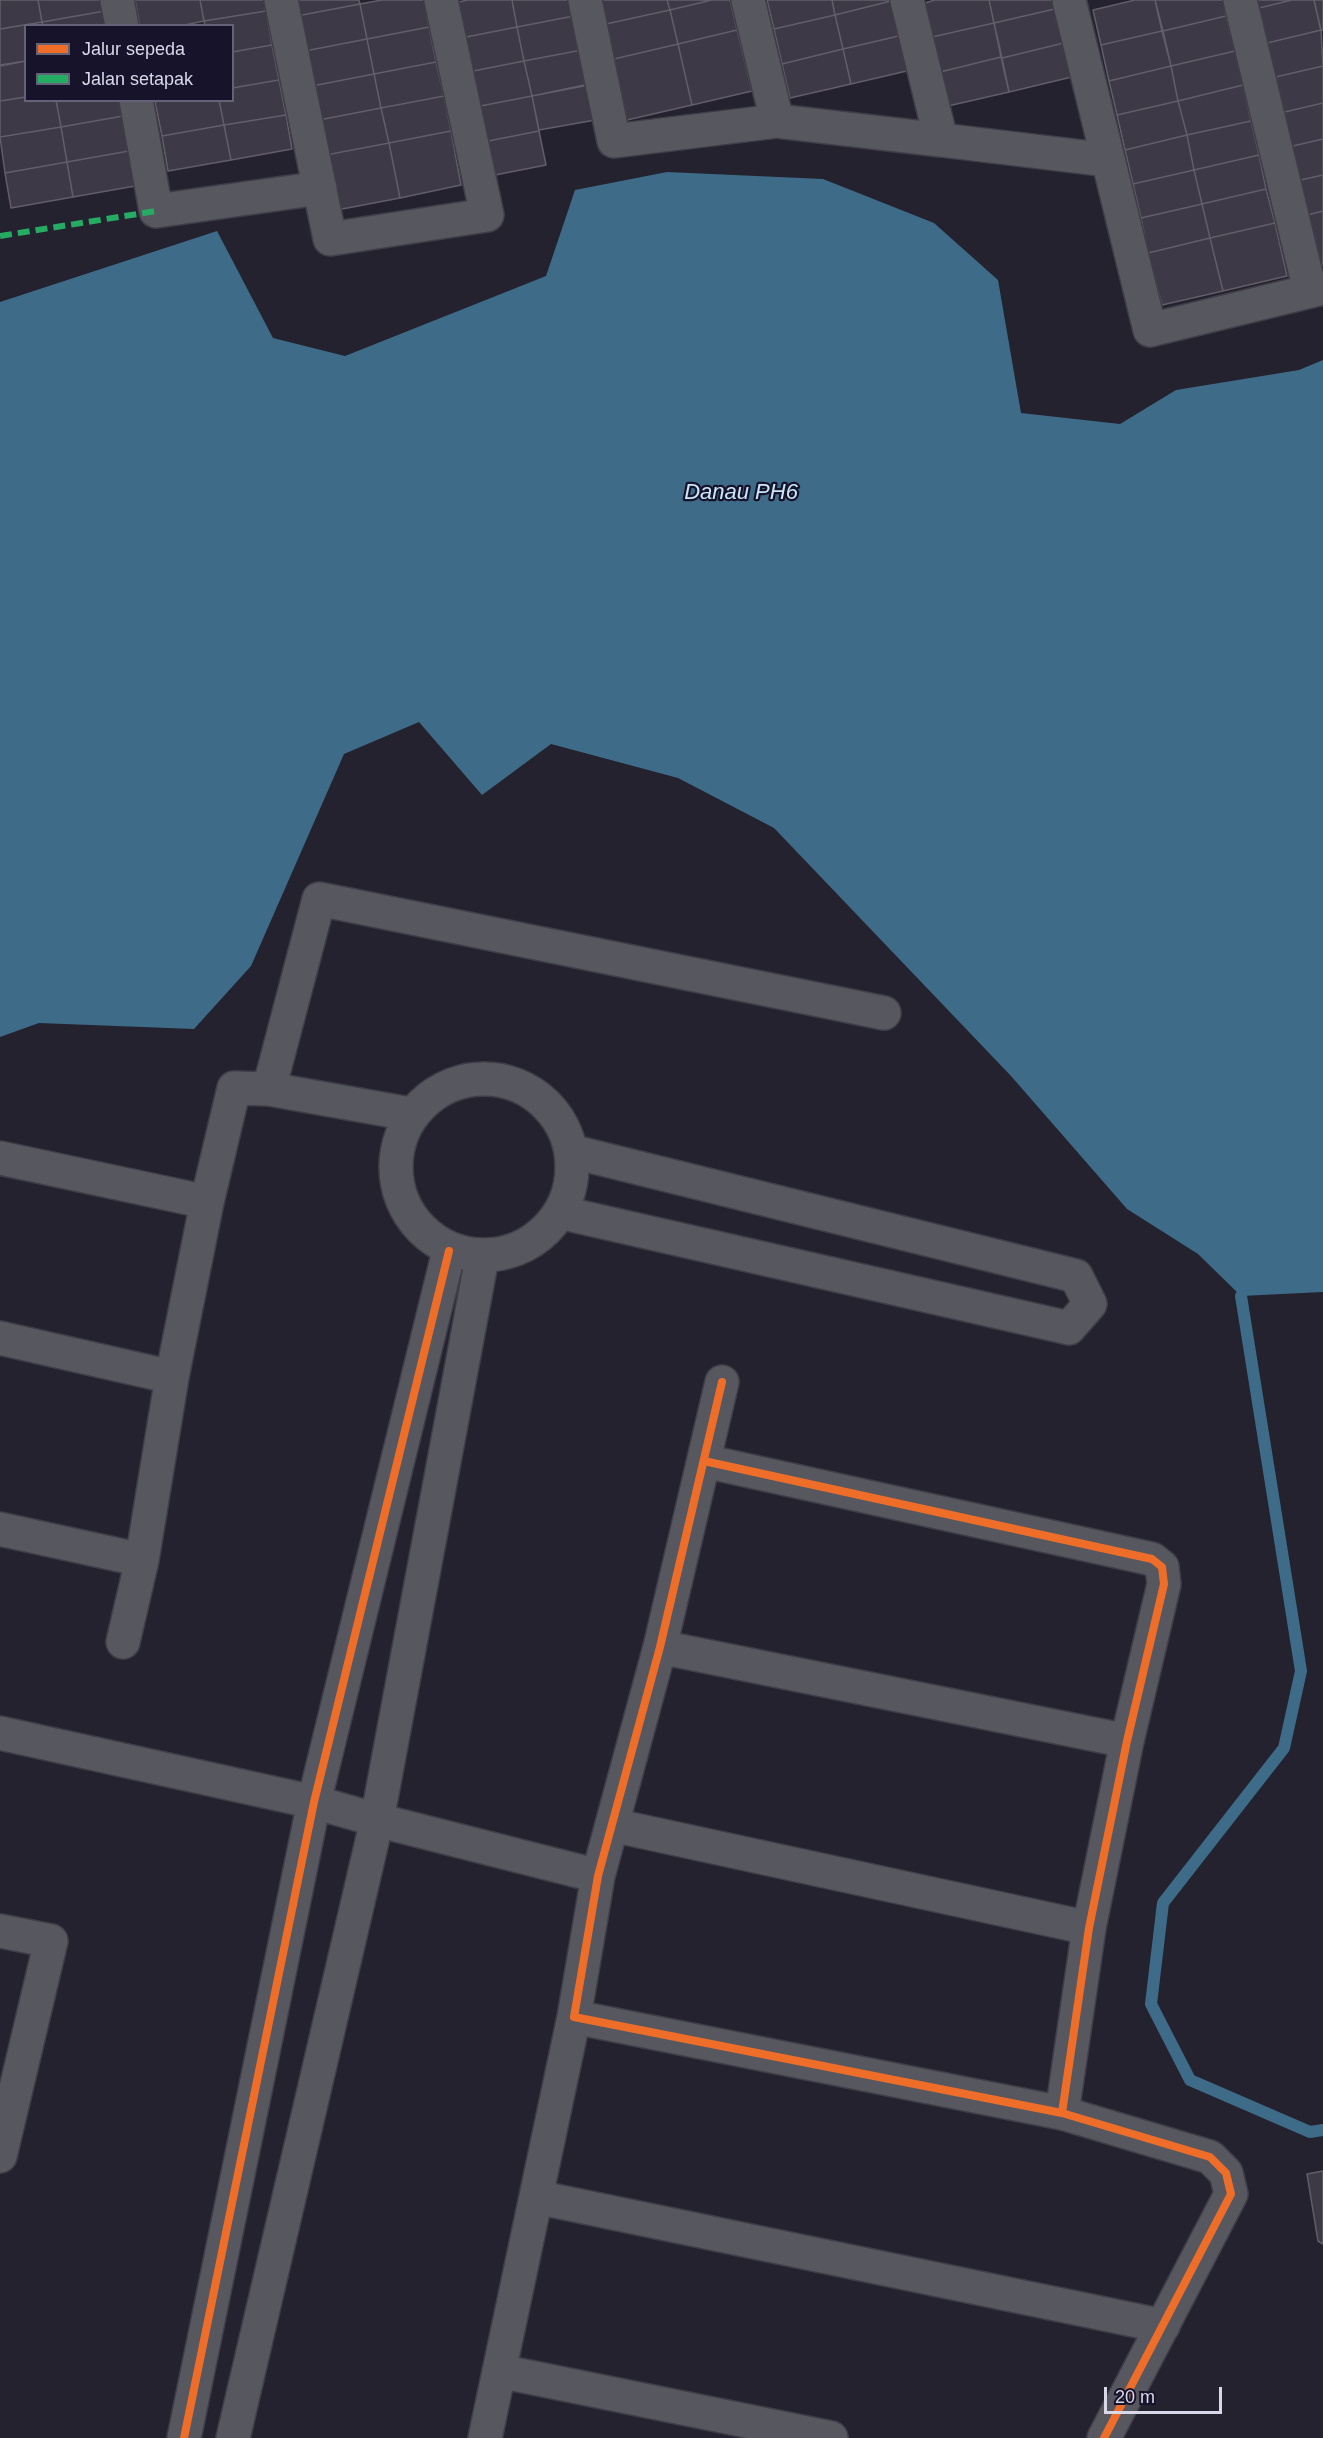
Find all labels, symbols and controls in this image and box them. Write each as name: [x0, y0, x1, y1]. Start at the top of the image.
legend: [24, 24, 234, 102]
text: Jalur sepeda: [82, 39, 185, 59]
text: Jalan setapak: [82, 69, 193, 89]
water label: Danau PH6: [684, 480, 798, 506]
scale bar: [1107, 2375, 1226, 2413]
text: 20 m: [1115, 2387, 1155, 2407]

